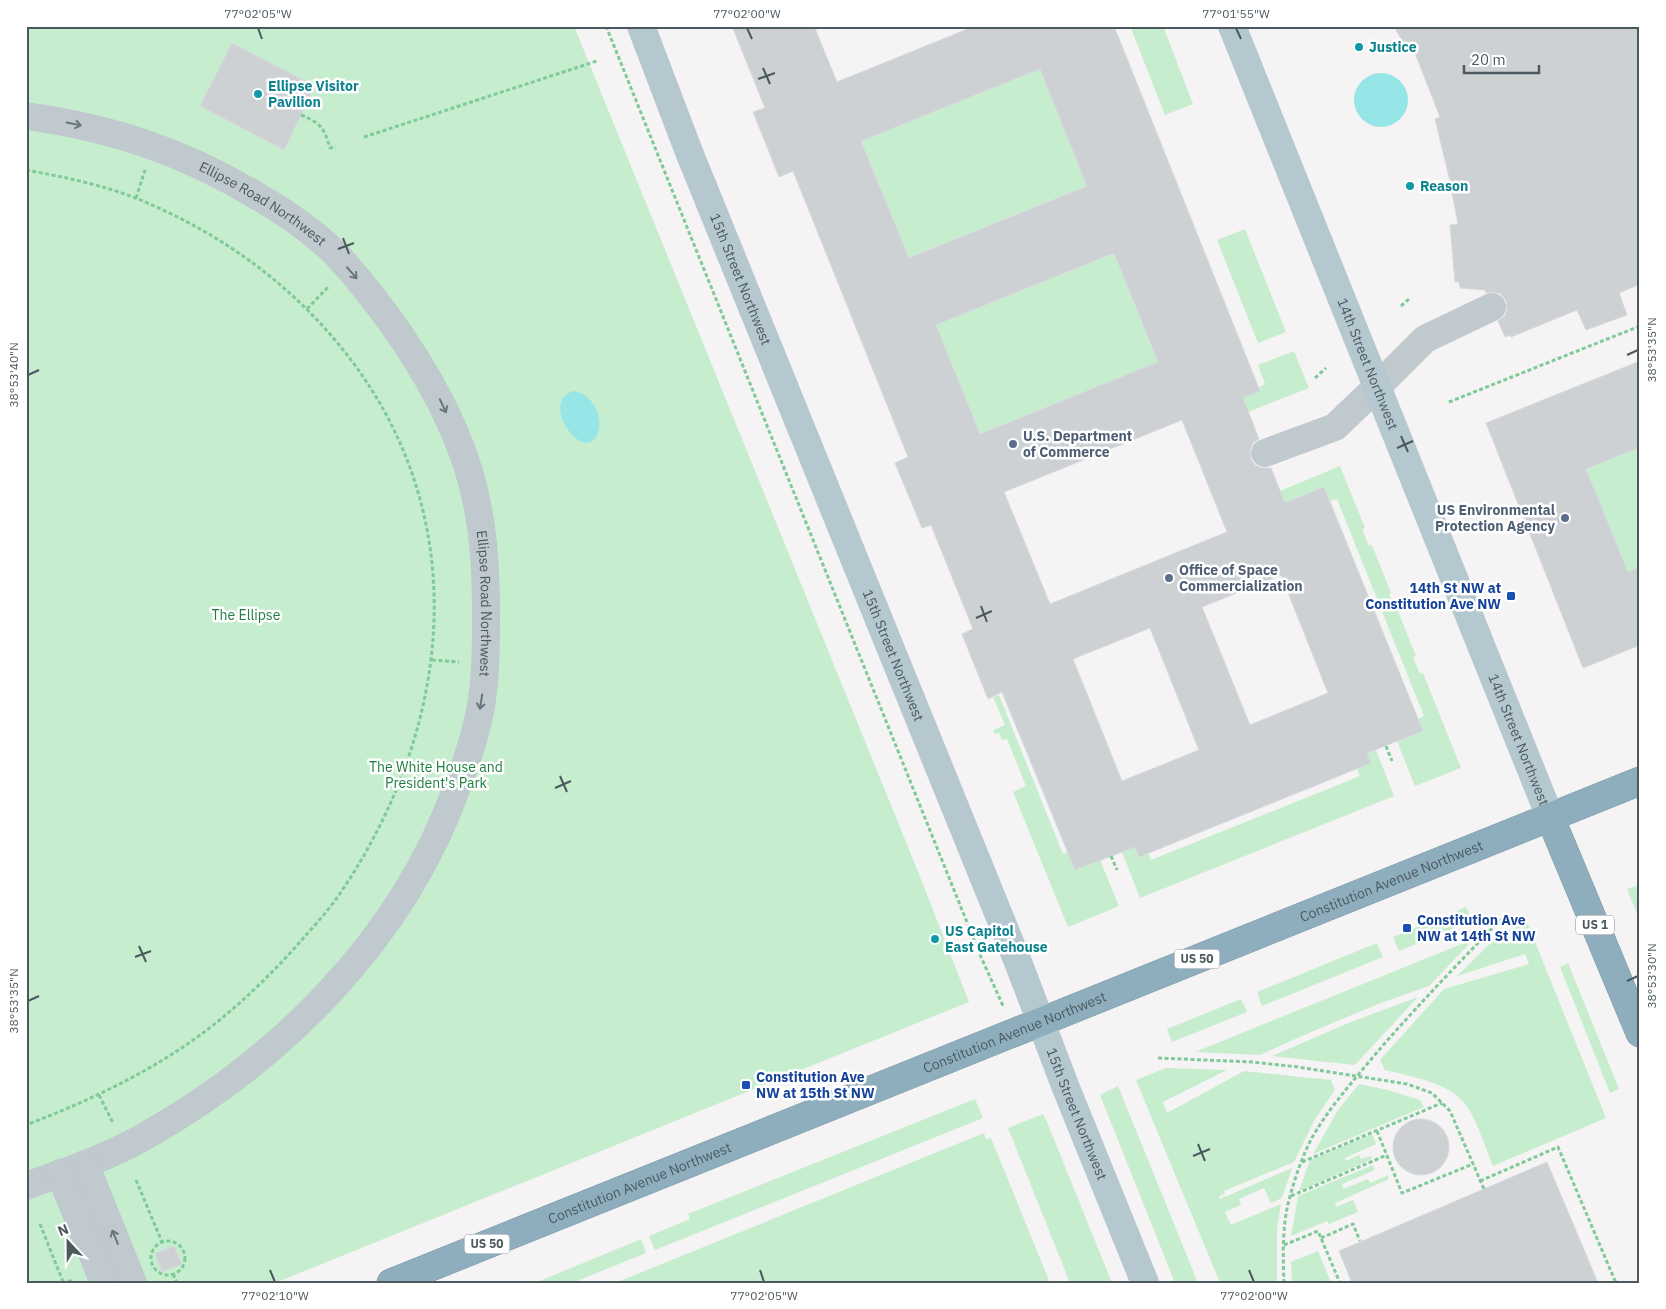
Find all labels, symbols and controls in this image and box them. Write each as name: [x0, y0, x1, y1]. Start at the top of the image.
text: 77°02'05"W: [224, 6, 292, 21]
text: 77°02'00"W: [713, 6, 781, 21]
text: 77°01'55"W: [1202, 6, 1270, 21]
place label: Justice: [1369, 38, 1417, 56]
marker: Justice: [1353, 41, 1365, 53]
scale bar: [1464, 42, 1538, 74]
text: 20 m: [1471, 50, 1506, 69]
place label: Ellipse Visitor Pavilion: [268, 77, 359, 111]
marker: Ellipse Visitor Pavilion: [252, 88, 264, 100]
one-way arrow: [66, 120, 82, 129]
street label: Ellipse Road Northwest: [196, 157, 330, 250]
place label: Reason: [1420, 177, 1468, 195]
marker: Reason: [1404, 180, 1416, 192]
street label: 15th Street Northwest: [706, 211, 775, 348]
one-way arrow: [346, 266, 357, 279]
street label: 14th Street Northwest: [1333, 295, 1402, 432]
text: 38°53'35"N: [1644, 317, 1659, 383]
text: 38°53'40"N: [6, 342, 21, 408]
one-way arrow: [438, 399, 448, 414]
place label: U.S. Department of Commerce: [1023, 427, 1132, 461]
marker: U.S. Department of Commerce: [1007, 438, 1019, 450]
place label: US Environmental Protection Agency: [1435, 501, 1556, 535]
marker: US Environmental Protection Agency: [1559, 512, 1571, 524]
street label: Ellipse Road Northwest: [473, 529, 495, 677]
place label: Office of Space Commercialization: [1179, 561, 1303, 595]
marker: Office of Space Commercialization: [1163, 572, 1175, 584]
place label: 14th St NW at Constitution Ave NW: [1365, 579, 1501, 613]
street label: 15th Street Northwest: [859, 587, 928, 724]
marker: 14th St NW at Constitution Ave NW: [1505, 590, 1517, 602]
park label: The Ellipse: [212, 606, 281, 624]
street label: 14th Street Northwest: [1484, 671, 1553, 808]
one-way arrow: [476, 694, 486, 710]
park label: The White House and President's Park: [369, 758, 503, 792]
street label: Constitution Avenue Northwest: [1297, 836, 1486, 926]
place label: Constitution Ave NW at 14th St NW: [1417, 911, 1536, 945]
road number: US 1: [1576, 916, 1614, 934]
place label: US Capitol East Gatehouse: [945, 922, 1048, 956]
marker: Constitution Ave NW at 14th St NW: [1401, 922, 1413, 934]
marker: US Capitol East Gatehouse: [929, 933, 941, 945]
text: 38°53'30"N: [1644, 943, 1659, 1009]
road number: US 50: [1174, 950, 1220, 969]
text: 38°53'35"N: [6, 968, 21, 1034]
street label: Constitution Avenue Northwest: [920, 987, 1109, 1077]
street label: 15th Street Northwest: [1043, 1045, 1111, 1183]
place label: Constitution Ave NW at 15th St NW: [756, 1068, 875, 1102]
marker: Constitution Ave NW at 15th St NW: [740, 1079, 752, 1091]
street label: Constitution Avenue Northwest: [545, 1138, 734, 1228]
north arrow: [42, 1216, 92, 1266]
text: N: [55, 1220, 71, 1240]
one-way arrow: [110, 1230, 119, 1246]
road number: US 50: [464, 1234, 510, 1254]
text: 77°02'10"W: [241, 1288, 309, 1303]
text: 77°02'05"W: [730, 1288, 798, 1303]
text: 77°02'00"W: [1220, 1288, 1288, 1303]

